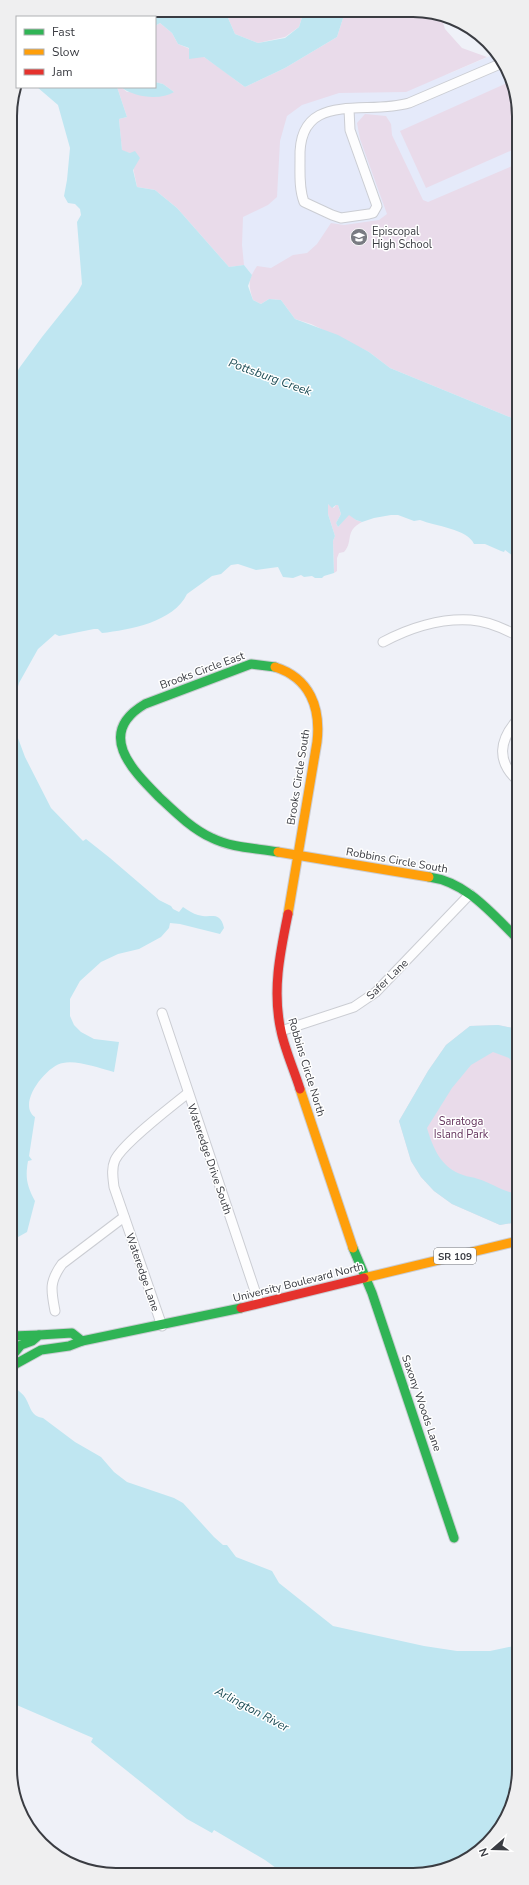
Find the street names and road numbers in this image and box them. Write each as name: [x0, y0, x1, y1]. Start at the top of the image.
street label: Brooks Circle East: [158, 648, 247, 693]
street label: Brooks Circle South: [283, 728, 313, 826]
street label: Robbins Circle South: [345, 844, 449, 877]
street label: Safer Lane: [363, 956, 412, 1003]
street label: Robbins Circle North: [284, 1016, 329, 1118]
street label: Wateredge Drive South: [184, 1102, 236, 1217]
street label: Wateredge Lane: [122, 1231, 163, 1314]
road number: SR 109: [434, 1248, 476, 1264]
street label: University Boulevard North: [231, 1259, 365, 1306]
street label: Saxony Woods Lane: [398, 1353, 445, 1454]

